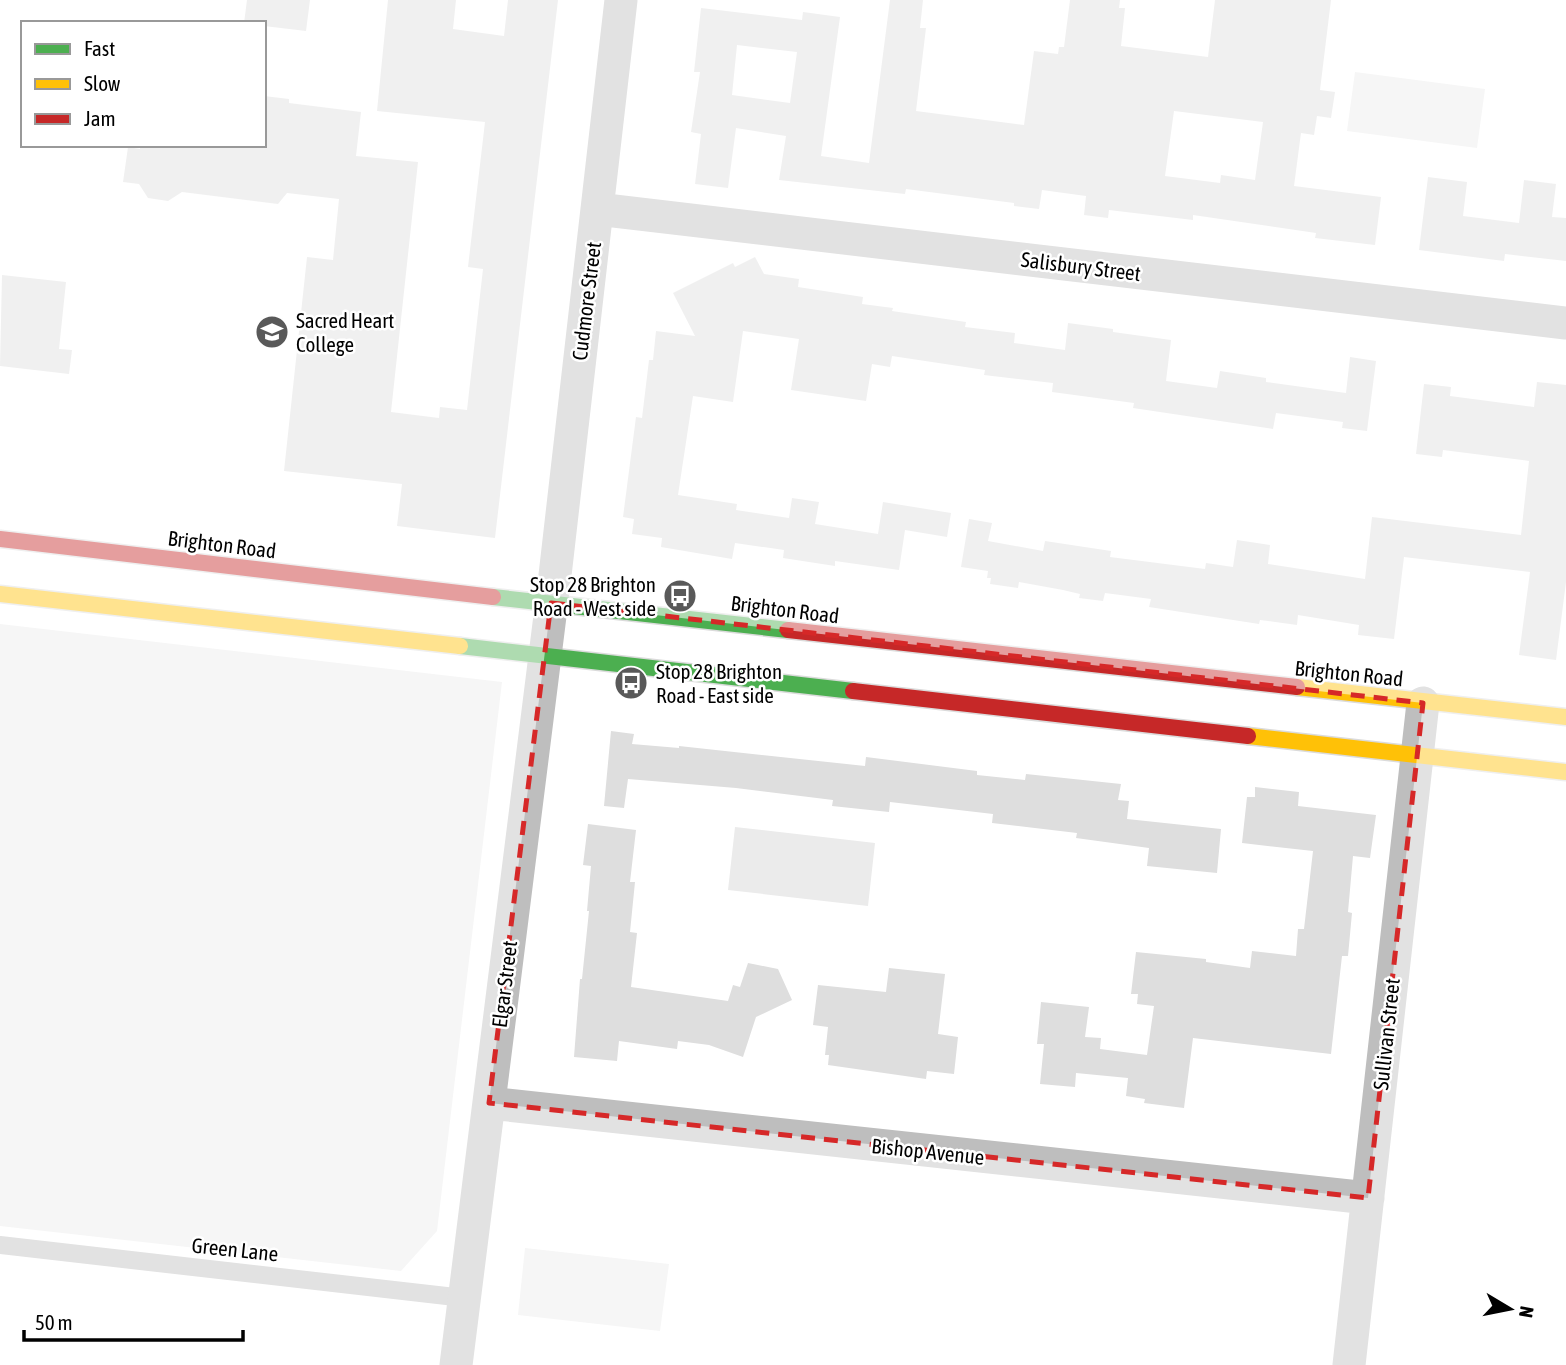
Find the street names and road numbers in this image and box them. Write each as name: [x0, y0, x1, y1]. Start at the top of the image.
street label: Cudmore Street: [567, 240, 605, 362]
street label: Salisbury Street: [1020, 247, 1142, 285]
street label: Brighton Road: [166, 525, 278, 563]
street label: Brighton Road: [729, 590, 841, 628]
street label: Brighton Road: [1294, 655, 1404, 691]
street label: Elgar Street: [487, 939, 521, 1029]
street label: Sullivan Street: [1368, 977, 1404, 1091]
street label: Bishop Avenue: [870, 1133, 986, 1169]
street label: Green Lane: [190, 1233, 280, 1265]

